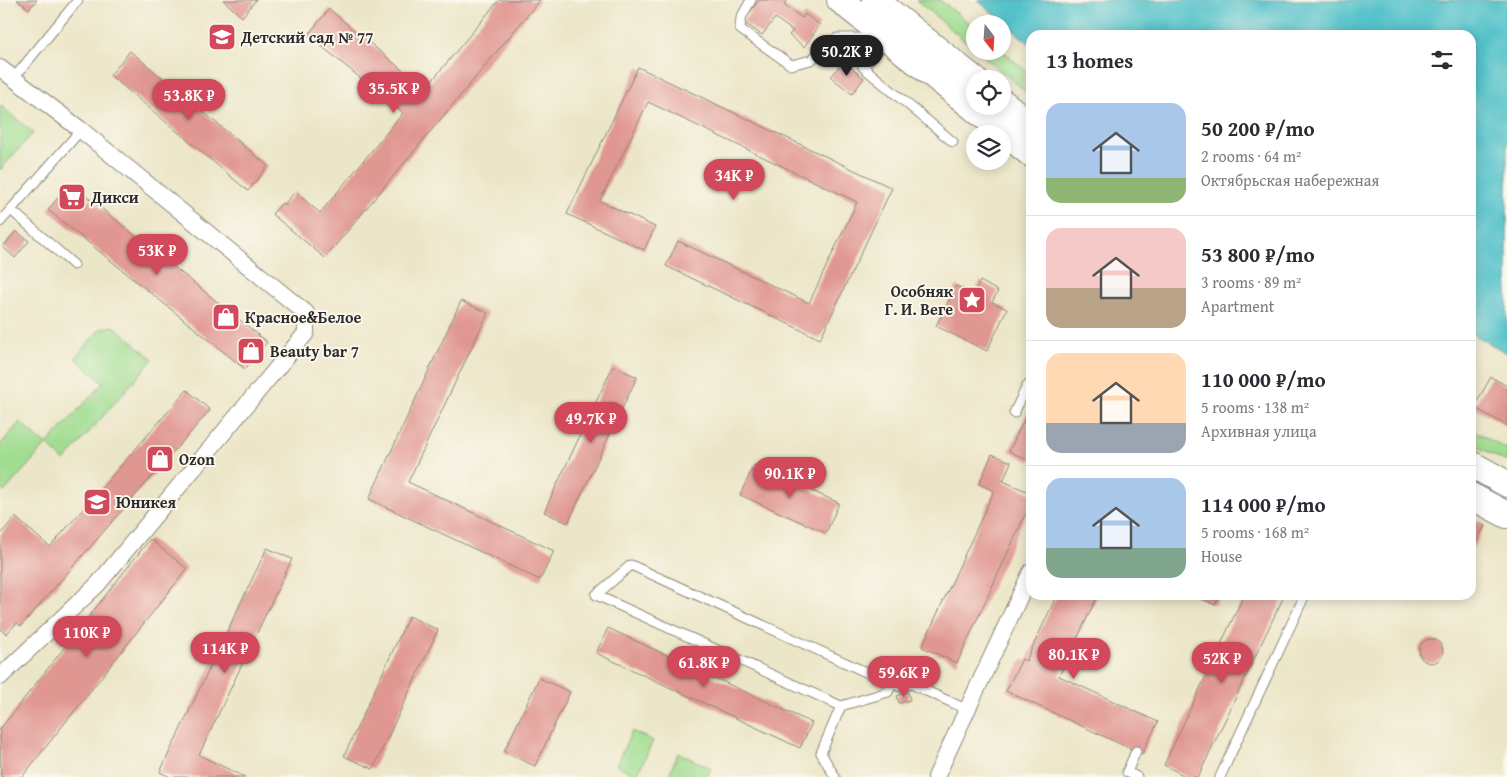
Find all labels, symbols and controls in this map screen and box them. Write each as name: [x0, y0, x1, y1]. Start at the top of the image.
north arrow: [966, 15, 1011, 60]
map controls: [966, 15, 1011, 170]
school or university icon: Детский сад № 77: [207, 22, 237, 52]
place label: Детский сад № 77: [240, 25, 373, 49]
pin: 50.2K ₽: [801, 34, 893, 77]
text: 50.2K ₽: [821, 39, 873, 63]
text: 13 homes: [1046, 45, 1133, 76]
icon: filters: [1428, 46, 1456, 74]
button: locate: [966, 70, 1011, 115]
pin: 35.5K ₽: [348, 72, 440, 114]
text: 35.5K ₽: [368, 76, 420, 100]
pin: 53.8K ₽: [143, 78, 235, 121]
text: 53.8K ₽: [163, 83, 215, 107]
text: 50 200 ₽/mo: [1201, 113, 1315, 144]
icon: home: [1086, 123, 1146, 183]
button: layers: [966, 125, 1011, 170]
text: 2 rooms · 64 m²: [1201, 144, 1301, 168]
pin: 34K ₽: [699, 158, 769, 201]
text: 34K ₽: [715, 163, 753, 187]
text: Октябрьская набережная: [1201, 168, 1379, 192]
supermarket icon: Дикси: [57, 182, 87, 212]
place label: Дикси: [90, 185, 139, 209]
pin: 53K ₽: [122, 234, 192, 276]
text: 53K ₽: [138, 238, 176, 262]
text: 53 800 ₽/mo: [1201, 239, 1315, 270]
icon: home: [1086, 248, 1146, 308]
text: 3 rooms · 89 m²: [1201, 270, 1301, 294]
place label: Особняк Г. И. Веге: [885, 279, 954, 321]
place icon: Особняк Г. И. Веге: [957, 285, 987, 315]
text: Apartment: [1201, 294, 1274, 318]
shop icon: Красное&Белое: [211, 302, 241, 332]
place label: Красное&Белое: [245, 305, 361, 329]
shop icon: Beauty bar 7: [236, 336, 266, 366]
place label: Beauty bar 7: [270, 339, 359, 363]
text: 110 000 ₽/mo: [1201, 364, 1326, 395]
icon: home: [1086, 373, 1146, 433]
text: 5 rooms · 138 m²: [1201, 395, 1309, 419]
pin: 49.7K ₽: [545, 402, 637, 444]
text: 49.7K ₽: [565, 406, 617, 430]
text: Архивная улица: [1201, 419, 1317, 443]
shop icon: Ozon: [145, 444, 175, 474]
place label: Ozon: [179, 447, 215, 471]
pin: 90.1K ₽: [744, 456, 836, 499]
text: 90.1K ₽: [764, 461, 816, 485]
school or university icon: Юникея: [82, 487, 112, 517]
text: 114 000 ₽/mo: [1201, 489, 1326, 520]
place label: Юникея: [116, 490, 177, 514]
icon: home: [1086, 498, 1146, 558]
text: 5 rooms · 168 m²: [1201, 520, 1309, 544]
text: House: [1201, 544, 1242, 568]
pin: 110K ₽: [46, 616, 128, 658]
text: 110K ₽: [64, 620, 110, 644]
pin: 114K ₽: [184, 632, 266, 674]
text: 114K ₽: [202, 636, 248, 660]
pin: 80.1K ₽: [1028, 638, 1120, 680]
text: 80.1K ₽: [1048, 642, 1100, 666]
pin: 52K ₽: [1187, 642, 1257, 684]
pin: 61.8K ₽: [658, 646, 750, 688]
text: 52K ₽: [1203, 646, 1241, 670]
text: 61.8K ₽: [678, 650, 730, 674]
pin: 59.6K ₽: [858, 656, 950, 698]
text: 59.6K ₽: [878, 660, 930, 684]

